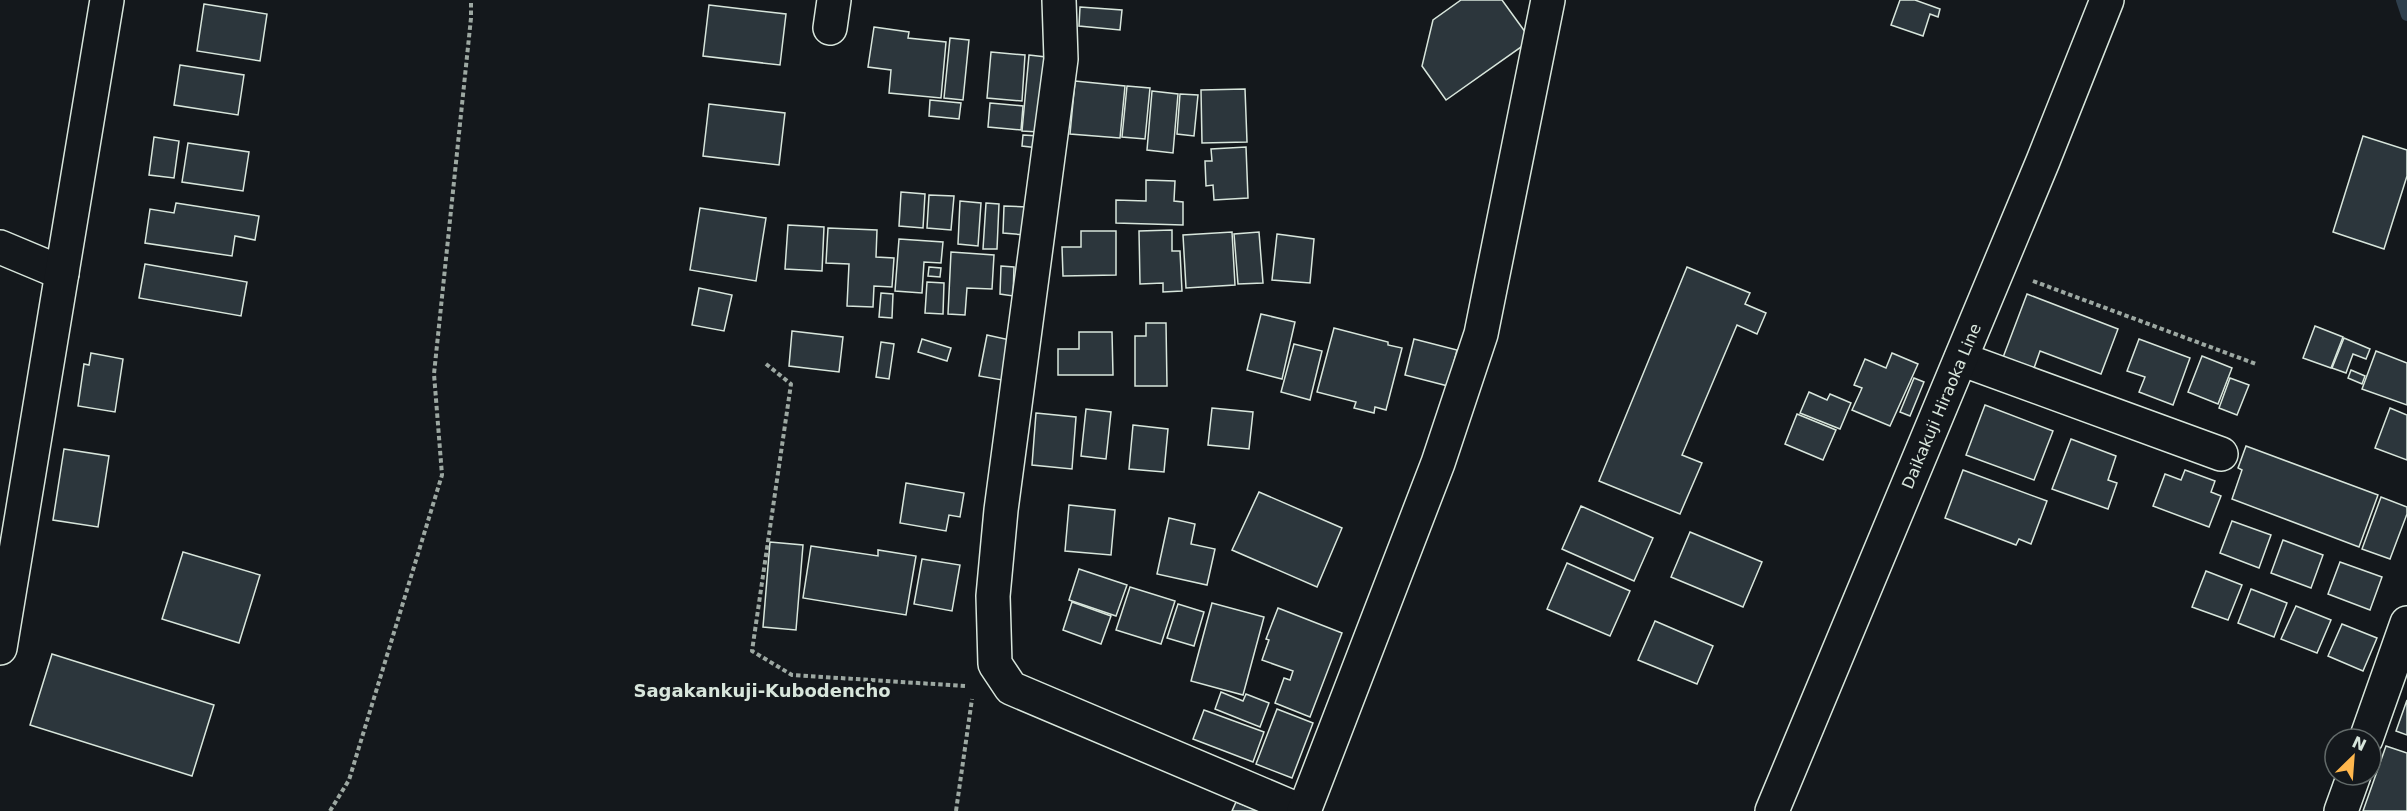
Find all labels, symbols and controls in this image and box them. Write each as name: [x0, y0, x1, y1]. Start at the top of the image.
street label: Daikakuji Hiraoka Line: [1898, 321, 1985, 492]
district label: Sagakankuji-Kubodencho: [633, 680, 891, 701]
north arrow: [2323, 727, 2383, 787]
text: N: [2349, 732, 2369, 755]

